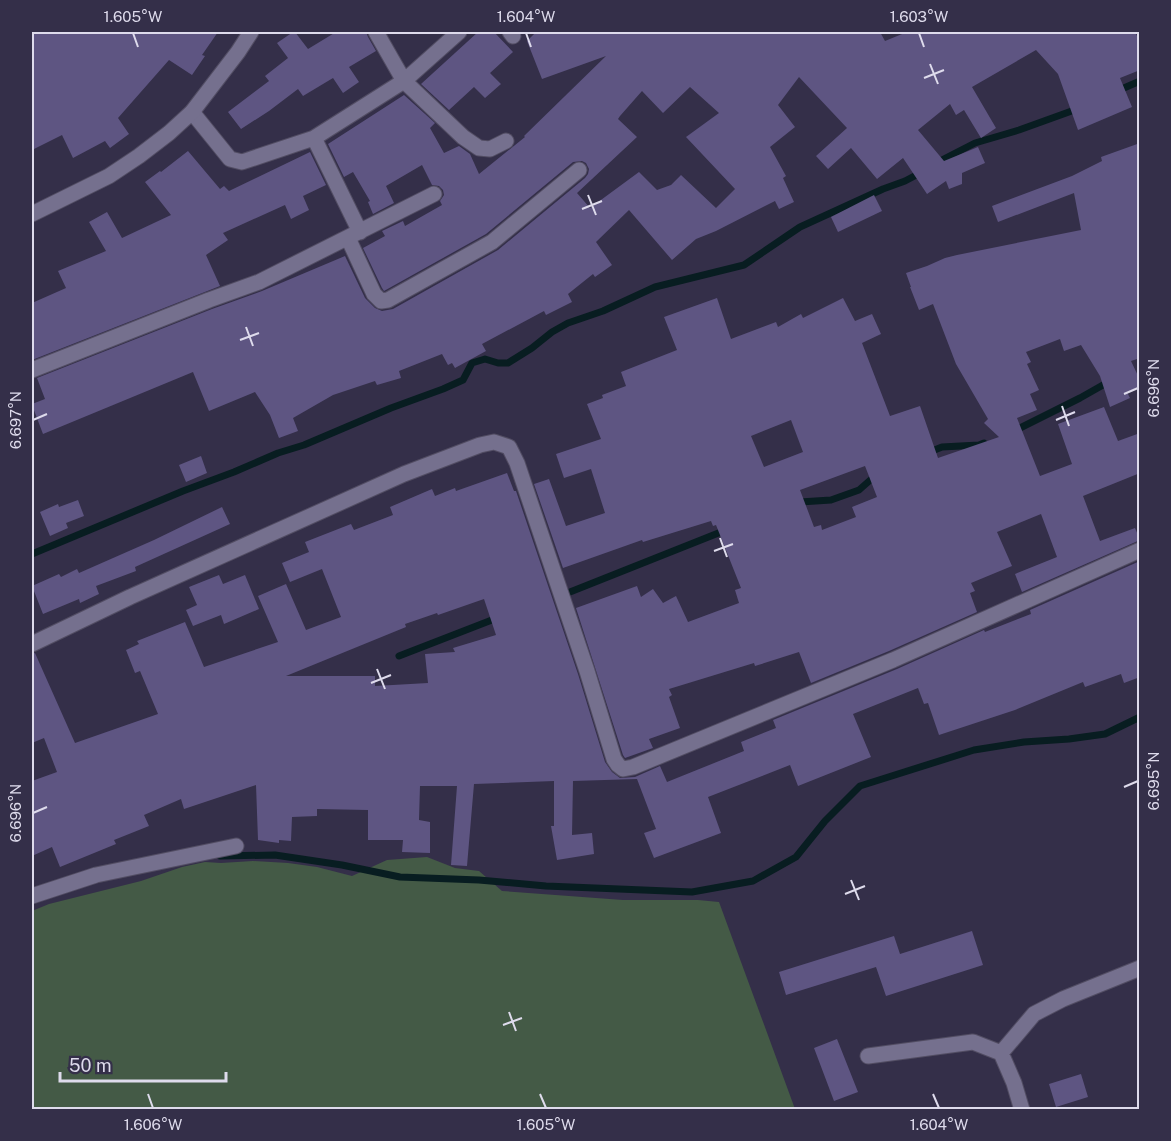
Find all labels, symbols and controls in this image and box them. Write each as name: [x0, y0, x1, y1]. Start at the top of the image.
text: 1.605°W: [104, 8, 162, 25]
text: 1.604°W: [497, 8, 555, 25]
text: 1.603°W: [890, 8, 948, 25]
text: 6.696°N: [1145, 359, 1162, 417]
text: 6.697°N: [7, 391, 24, 449]
text: 6.695°N: [1145, 751, 1162, 811]
text: 6.696°N: [7, 784, 24, 842]
scale bar: [60, 1045, 226, 1083]
text: 50 m: [69, 1055, 112, 1076]
text: 1.606°W: [124, 1116, 182, 1133]
text: 1.605°W: [517, 1116, 575, 1133]
text: 1.604°W: [910, 1116, 968, 1133]

